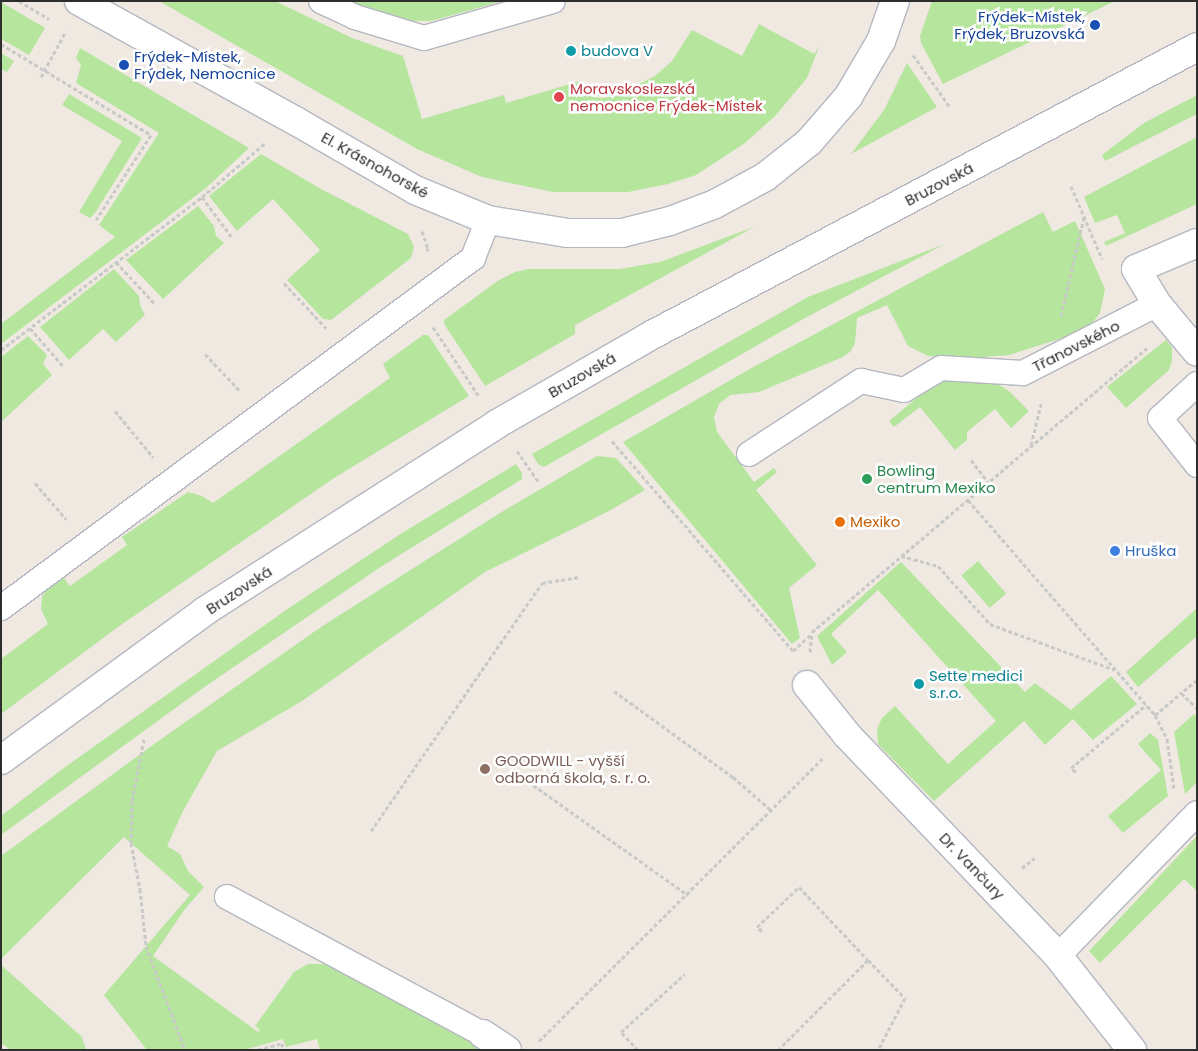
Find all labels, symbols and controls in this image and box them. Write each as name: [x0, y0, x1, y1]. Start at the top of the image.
place label: Frýdek-Místek, Frýdek, Bruzovská: [954, 7, 1085, 42]
marker: Frýdek-Místek, Frýdek, Bruzovská: [1089, 19, 1101, 31]
place label: budova V: [581, 42, 653, 60]
marker: budova V: [565, 45, 577, 57]
place label: Frýdek-Místek, Frýdek, Nemocnice: [134, 47, 275, 82]
marker: Frýdek-Místek, Frýdek, Nemocnice: [118, 59, 130, 71]
place label: Moravskoslezská nemocnice Frýdek-Místek: [570, 79, 763, 114]
marker: Moravskoslezská nemocnice Frýdek-Místek: [552, 90, 566, 104]
street label: El. Krásnohorské: [318, 128, 432, 202]
street label: Bruzovská: [902, 158, 976, 210]
street label: Třanovského: [1029, 316, 1123, 376]
street label: Bruzovská: [545, 348, 619, 402]
place label: Bowling centrum Mexiko: [877, 461, 996, 496]
marker: Bowling centrum Mexiko: [861, 473, 873, 485]
place label: Mexiko: [850, 513, 900, 531]
marker: Mexiko: [834, 516, 846, 528]
place label: Hruška: [1125, 542, 1176, 560]
marker: Hruška: [1109, 545, 1121, 557]
street label: Bruzovská: [203, 562, 275, 618]
place label: Sette medici s.r.o.: [929, 666, 1023, 701]
marker: Sette medici s.r.o.: [913, 678, 925, 690]
place label: GOODWILL - vyšší odborná škola, s. r. o.: [495, 751, 650, 786]
marker: GOODWILL - vyšší odborná škola, s. r. o.: [479, 763, 491, 775]
street label: Dr. Vančury: [936, 829, 1008, 903]

